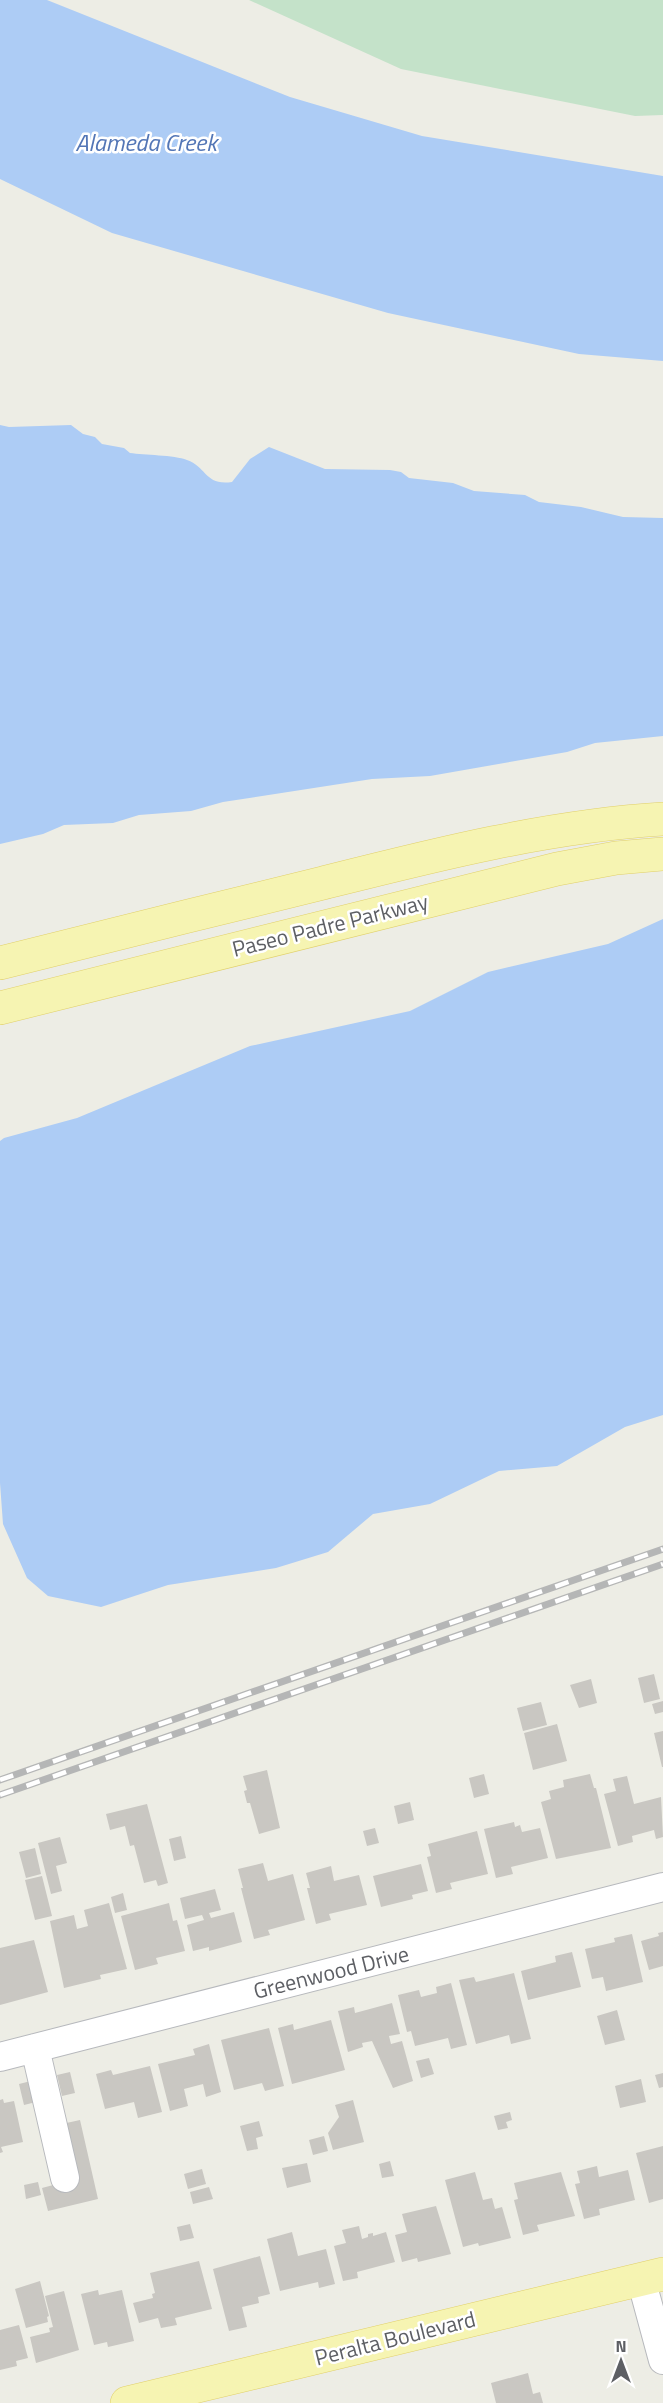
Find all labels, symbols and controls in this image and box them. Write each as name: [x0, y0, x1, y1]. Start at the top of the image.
water label: Alameda Creek: [75, 124, 220, 160]
street label: Paseo Padre Parkway: [228, 884, 432, 966]
street label: Greenwood Drive: [250, 1936, 412, 2008]
street label: Peralta Boulevard: [311, 2302, 479, 2374]
north arrow: [591, 2331, 651, 2391]
text: N: [615, 2334, 627, 2358]

